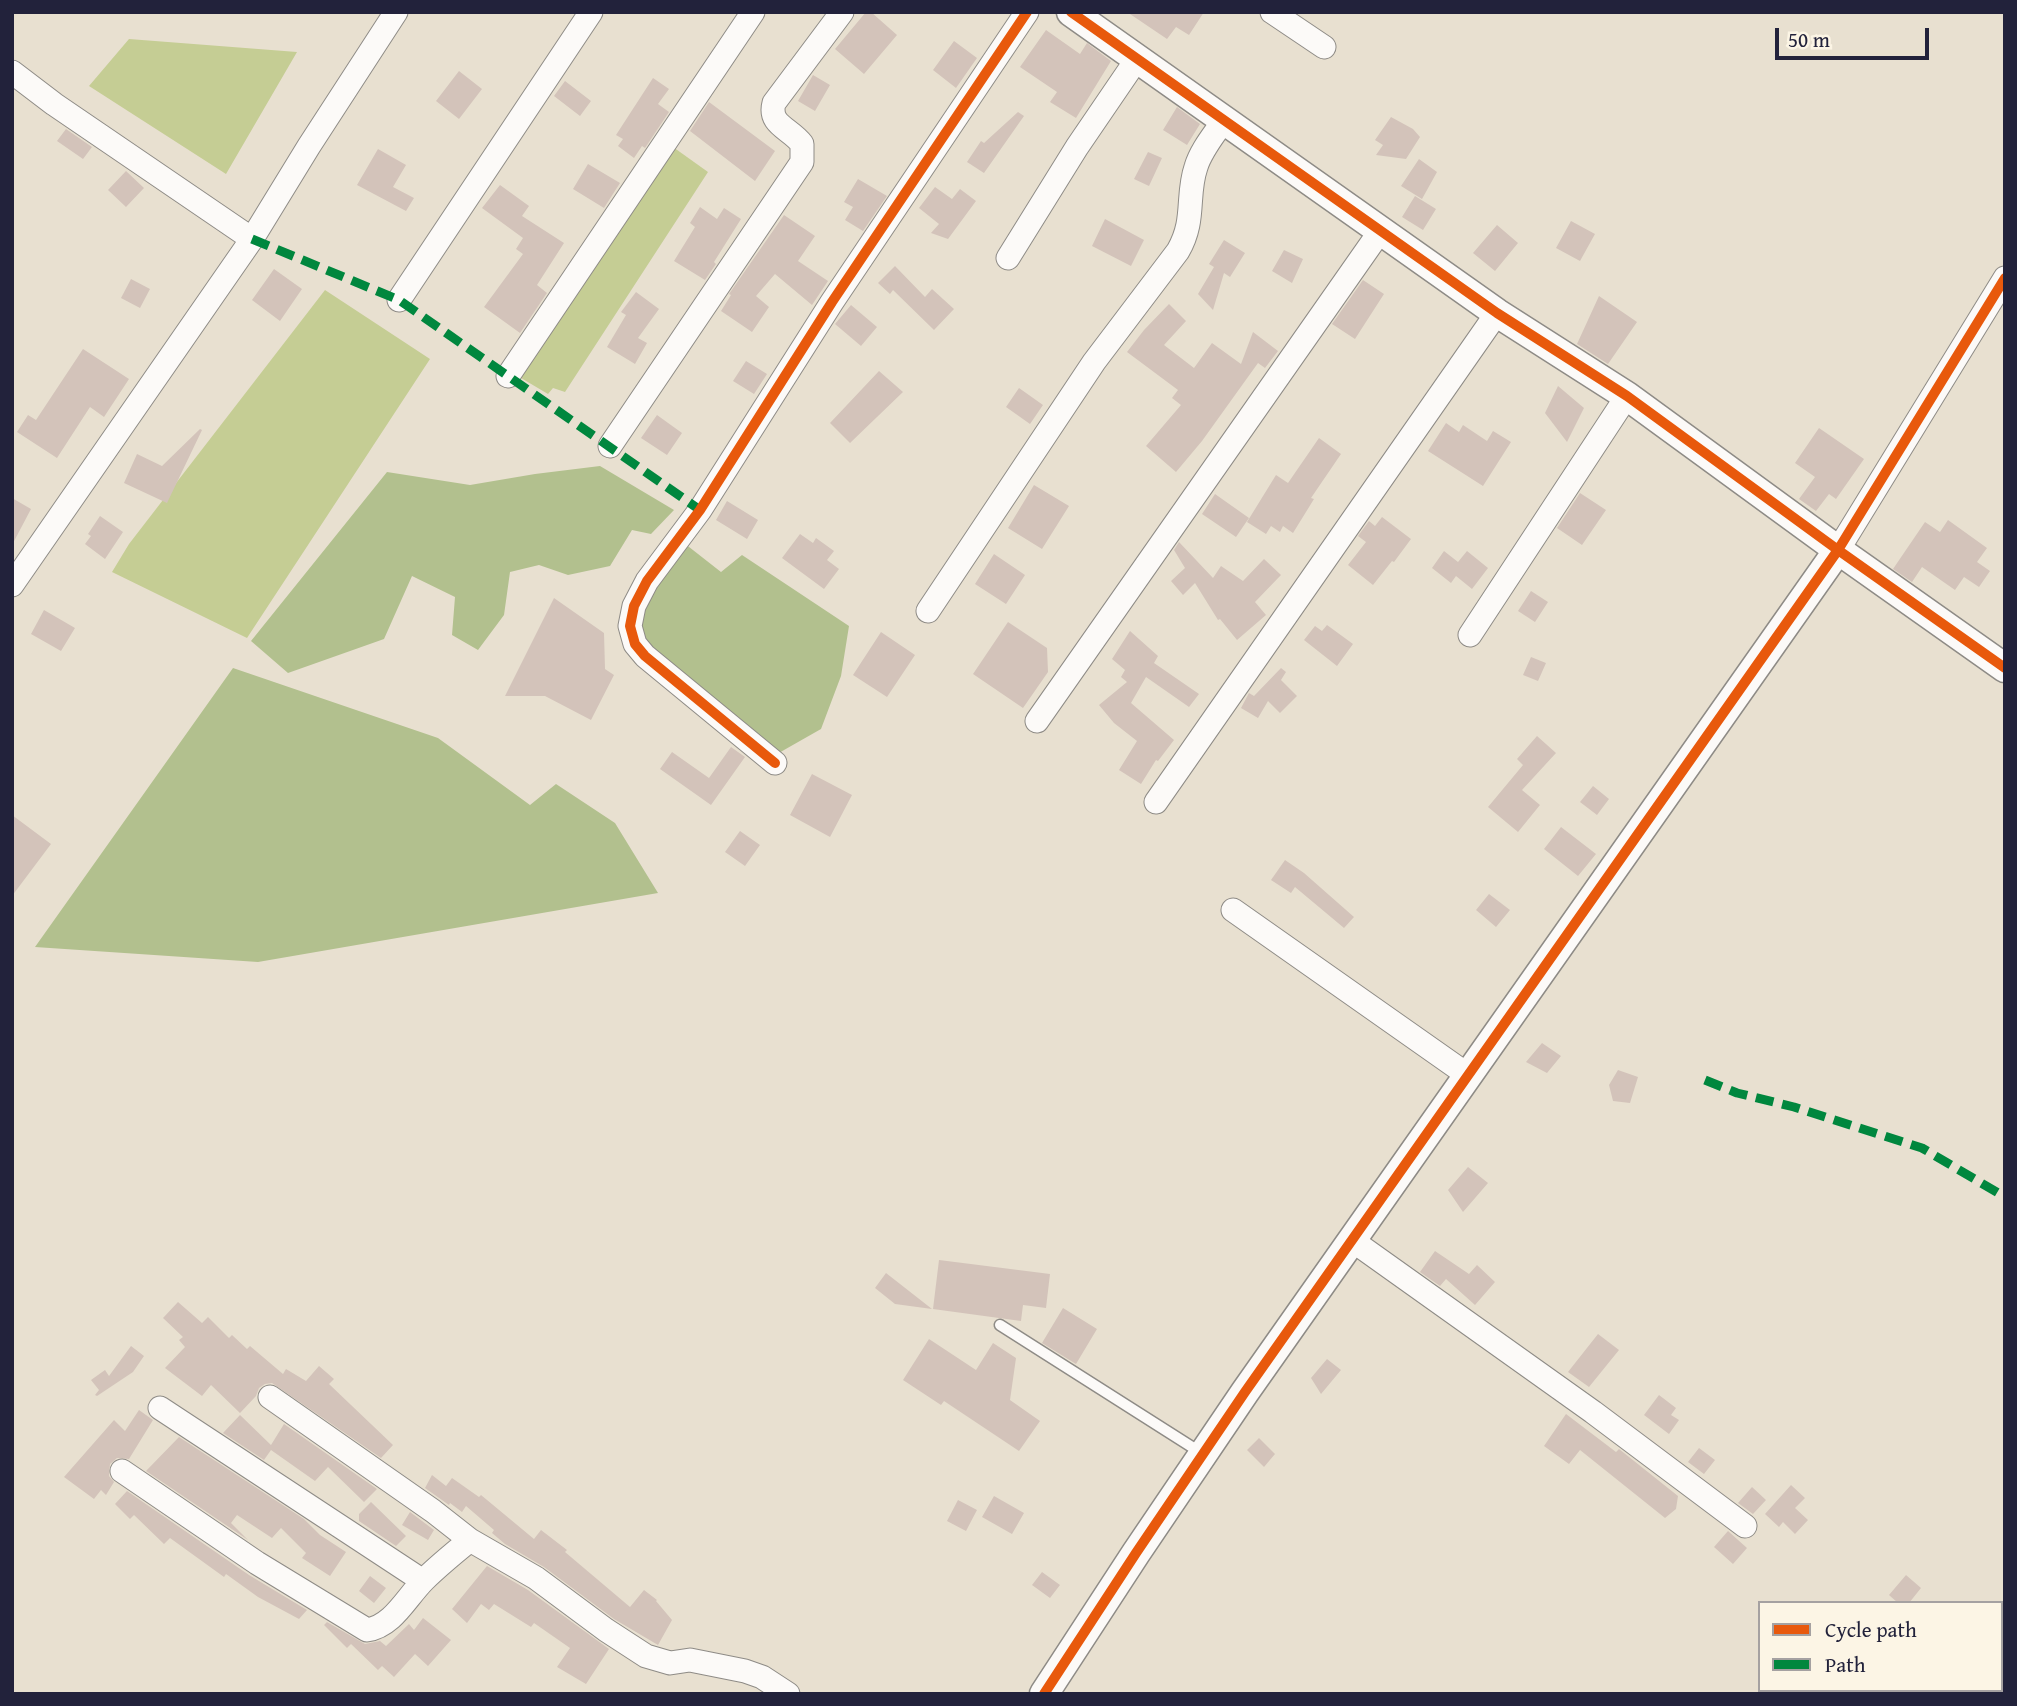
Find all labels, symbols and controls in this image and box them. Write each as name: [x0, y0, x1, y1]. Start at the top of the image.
scale bar: [1779, 14, 1933, 58]
text: 50 m: [1788, 24, 1830, 55]
legend: [1758, 1601, 2003, 1692]
text: Cycle path: [1825, 1614, 1917, 1645]
text: Path: [1825, 1649, 1865, 1680]

